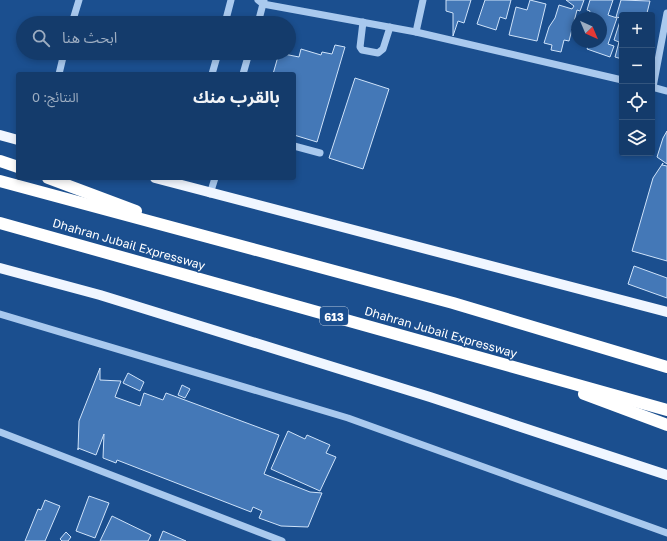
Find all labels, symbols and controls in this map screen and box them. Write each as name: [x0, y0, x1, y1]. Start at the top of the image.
north arrow: [571, 12, 607, 48]
map controls: [619, 12, 655, 156]
button: +: [619, 12, 655, 48]
search box: [16, 16, 296, 60]
icon: search: [30, 27, 52, 49]
text: ابحث هنا: [62, 28, 117, 46]
button: −: [619, 48, 655, 84]
button: locate: [619, 84, 655, 120]
text: بالقرب منك: [193, 86, 280, 107]
text: النتائج: 0: [32, 89, 79, 105]
button: layers: [619, 120, 655, 156]
street label: Dhahran Jubail Expressway: [51, 215, 207, 273]
street label: Dhahran Jubail Expressway: [363, 303, 519, 361]
road number: 613: [320, 307, 348, 325]

